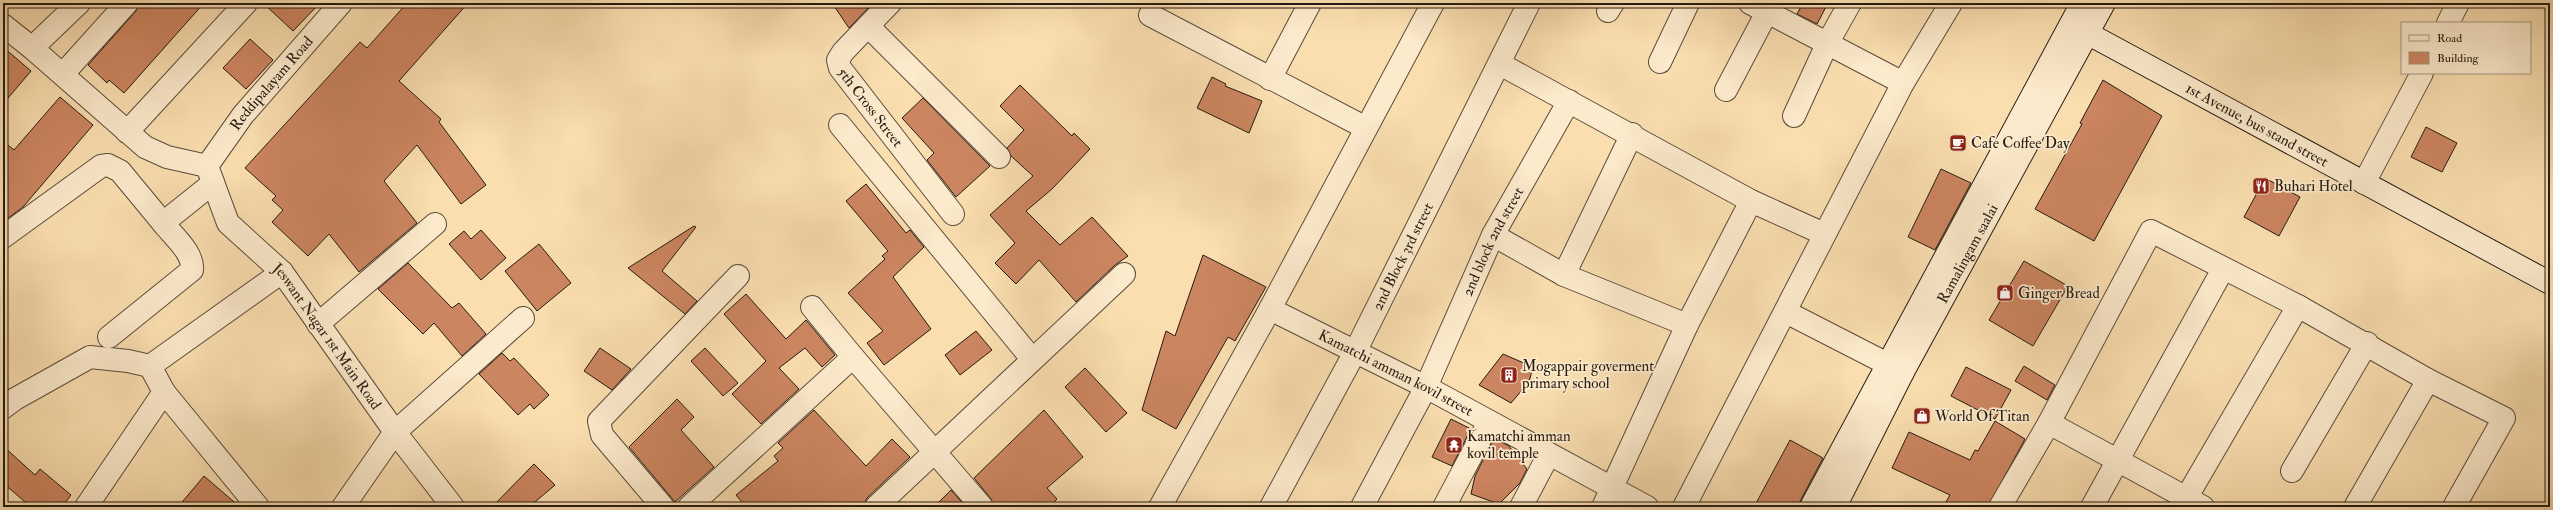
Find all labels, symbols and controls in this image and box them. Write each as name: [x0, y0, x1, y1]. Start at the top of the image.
legend: [2401, 22, 2531, 74]
text: Road: [2437, 31, 2462, 46]
street label: Reddipalayam Road: [226, 32, 318, 134]
text: Building: [2437, 51, 2480, 66]
street label: 5th Cross Street: [833, 64, 907, 151]
street label: 1st Avenue, bus stand street: [2182, 79, 2332, 172]
cafe icon: Cafe Coffee Day: [1948, 133, 1968, 153]
place label: Cafe Coffee Day: [1971, 134, 2070, 153]
restaurant icon: Buhari Hotel: [2251, 176, 2271, 196]
place label: Buhari Hotel: [2274, 177, 2353, 196]
street label: 2nd block 2nd street: [1458, 184, 1528, 299]
street label: 2nd Block 3rd street: [1368, 200, 1438, 314]
street label: Ramalingam saalai: [1933, 201, 2003, 307]
street label: Jeswant Nagar 1st Main Road: [267, 258, 385, 414]
shop icon: Ginger Bread: [1995, 283, 2015, 303]
place label: Ginger Bread: [2018, 284, 2100, 303]
street label: Kamatchi amman kovil street: [1315, 326, 1476, 421]
place label: Mogappair goverment primary school: [1521, 357, 1654, 394]
building icon: Mogappair goverment primary school: [1499, 365, 1519, 385]
shop icon: World Of Titan: [1912, 406, 1932, 426]
place label: World Of Titan: [1934, 407, 2030, 426]
place label: Kamatchi amman kovil temple: [1467, 427, 1571, 464]
temple icon: Kamatchi amman kovil temple: [1444, 435, 1464, 455]

